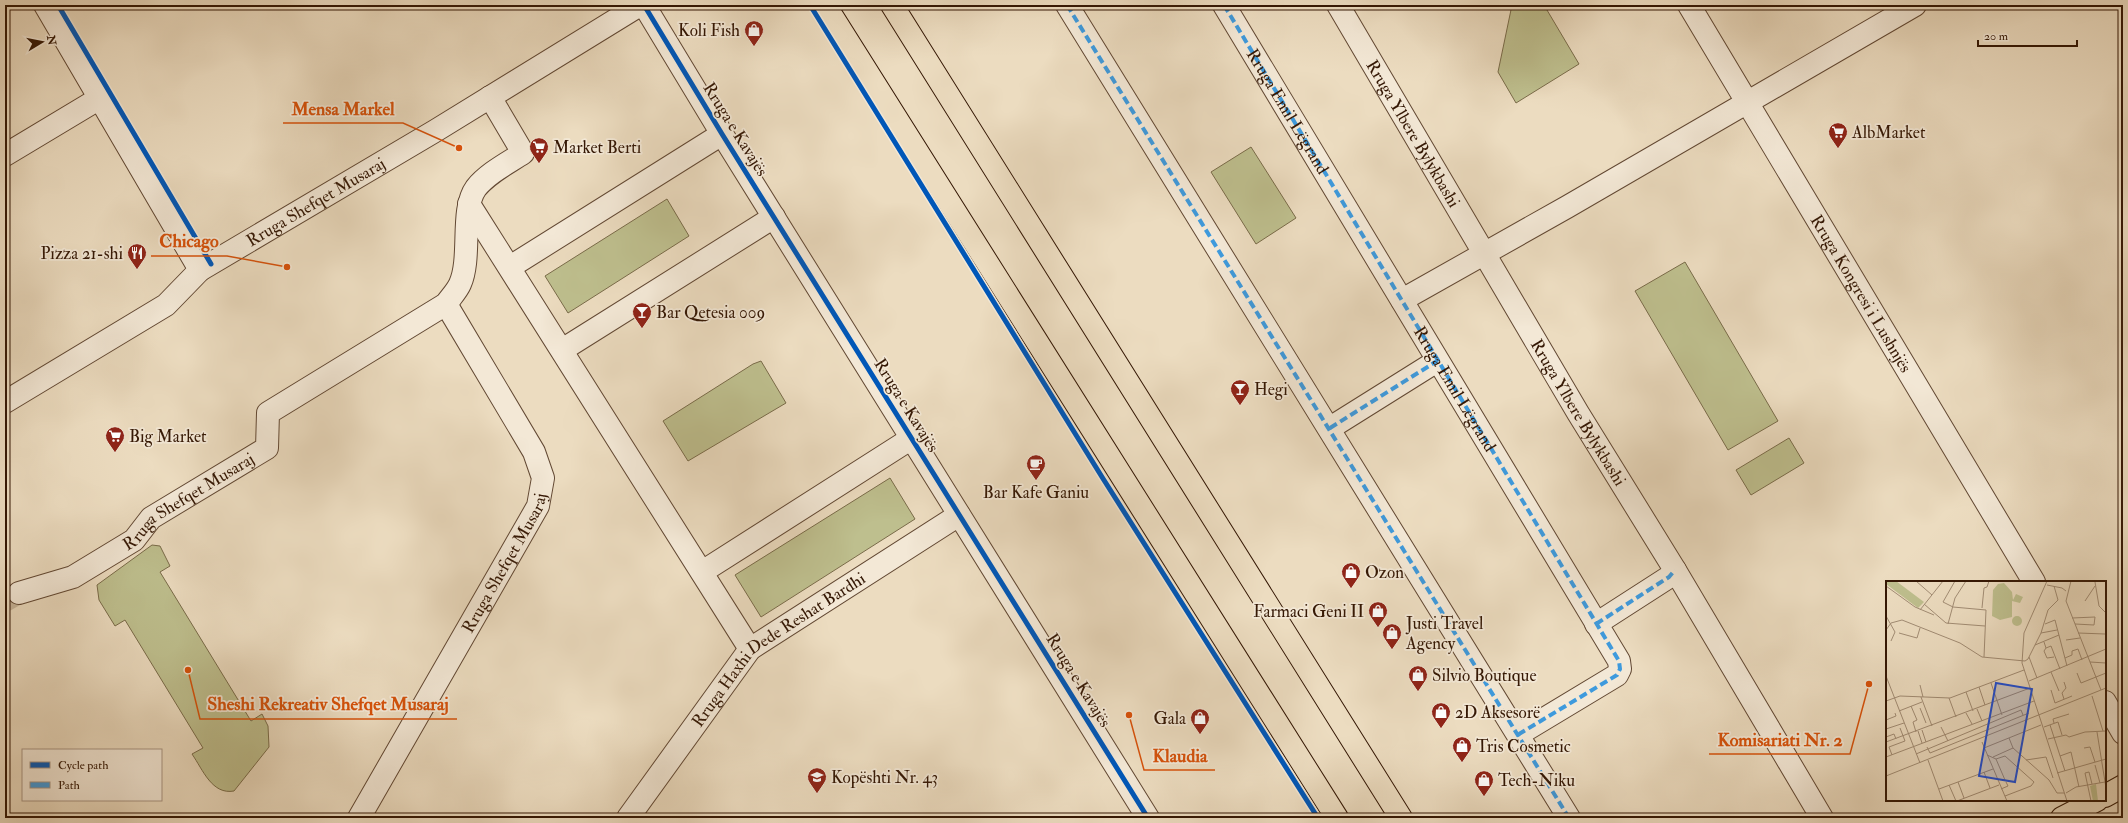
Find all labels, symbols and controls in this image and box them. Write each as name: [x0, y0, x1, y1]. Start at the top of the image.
shop icon: Koli Fish: [743, 19, 765, 47]
place label: Koli Fish: [678, 20, 740, 41]
north arrow: [22, 22, 62, 62]
scale bar: [1978, 22, 2077, 48]
text: 20 m: [1984, 29, 2009, 44]
text: N: [44, 33, 59, 47]
street label: Rruga Emil Lëgrand: [1242, 45, 1334, 178]
street label: Rruga Ylbere Bylykbashi: [1362, 56, 1465, 212]
street label: Rruga e Kavajës: [698, 78, 773, 180]
callout: Mensa Markel: [283, 93, 403, 123]
text: Mensa Markel: [290, 98, 395, 121]
supermarket icon: AlbMarket: [1827, 121, 1849, 149]
place label: AlbMarket: [1851, 122, 1926, 143]
supermarket icon: Market Berti: [528, 136, 550, 164]
place label: Market Berti: [553, 137, 642, 158]
street label: Rruga Shefqet Musaraj: [243, 153, 389, 251]
street label: Rruga Kongresi i Lushnjës: [1806, 211, 1916, 376]
callout: Chicago: [151, 226, 227, 256]
text: Chicago: [159, 230, 219, 253]
restaurant icon: Pizza 21-shi: [126, 242, 148, 270]
place label: Pizza 21-shi: [40, 243, 123, 264]
bar icon: Bar Qetesia 009: [631, 301, 653, 329]
place label: Bar Qetesia 009: [656, 302, 765, 323]
street label: Rruga Emil Lëgrand: [1409, 323, 1501, 456]
street label: Rruga Ylbere Bylykbashi: [1526, 335, 1631, 490]
street label: Rruga e Kavajës: [869, 354, 944, 456]
bar icon: Hegi: [1229, 378, 1251, 406]
place label: Hegi: [1254, 379, 1288, 400]
supermarket icon: Big Market: [104, 425, 126, 453]
place label: Big Market: [129, 426, 207, 447]
street label: Rruga Shefqet Musaraj: [119, 448, 258, 555]
cafe icon: Bar Kafe Ganiu: [1025, 453, 1047, 481]
place label: Bar Kafe Ganiu: [983, 482, 1089, 503]
street label: Rruga Shefqet Musaraj: [457, 491, 551, 637]
shop icon: Ozon: [1340, 561, 1362, 589]
place label: Ozon: [1365, 562, 1404, 583]
street label: Rruga Haxhi Dede Reshat Bardhi: [687, 568, 870, 731]
inset map: [1886, 581, 2106, 801]
shop icon: Farmaci Geni II: [1367, 600, 1389, 628]
place label: Farmaci Geni II: [1253, 601, 1364, 622]
place label: Justi Travel Agency: [1405, 613, 1484, 655]
shop icon: Justi Travel Agency: [1381, 622, 1403, 650]
street label: Rruga e Kavajës: [1041, 629, 1116, 731]
shop icon: Silvio Boutique: [1407, 664, 1429, 692]
place label: Silvio Boutique: [1432, 665, 1537, 686]
callout: Sheshi Rekreativ Shefqet Musaraj: [200, 689, 457, 719]
text: Sheshi Rekreativ Shefqet Musaraj: [207, 693, 449, 716]
shop icon: 2D Aksesorë: [1430, 701, 1452, 729]
place label: 2D Aksesorë: [1455, 702, 1540, 723]
shop icon: Gala: [1189, 707, 1211, 735]
place label: Gala: [1153, 708, 1187, 729]
callout: Komisariati Nr. 2: [1709, 724, 1850, 754]
text: Komisariati Nr. 2: [1717, 729, 1843, 752]
shop icon: Tris Cosmetic: [1451, 735, 1473, 763]
place label: Tris Cosmetic: [1476, 736, 1571, 757]
callout: Klaudia: [1144, 740, 1215, 770]
text: Klaudia: [1153, 745, 1208, 768]
legend: [22, 749, 162, 801]
text: Cycle path: [58, 758, 109, 773]
school or university icon: Kopështi Nr. 43: [806, 766, 828, 794]
place label: Kopështi Nr. 43: [831, 767, 938, 789]
shop icon: Tech-Niku: [1473, 769, 1495, 797]
place label: Tech-Niku: [1498, 770, 1575, 791]
text: Path: [58, 778, 81, 793]

